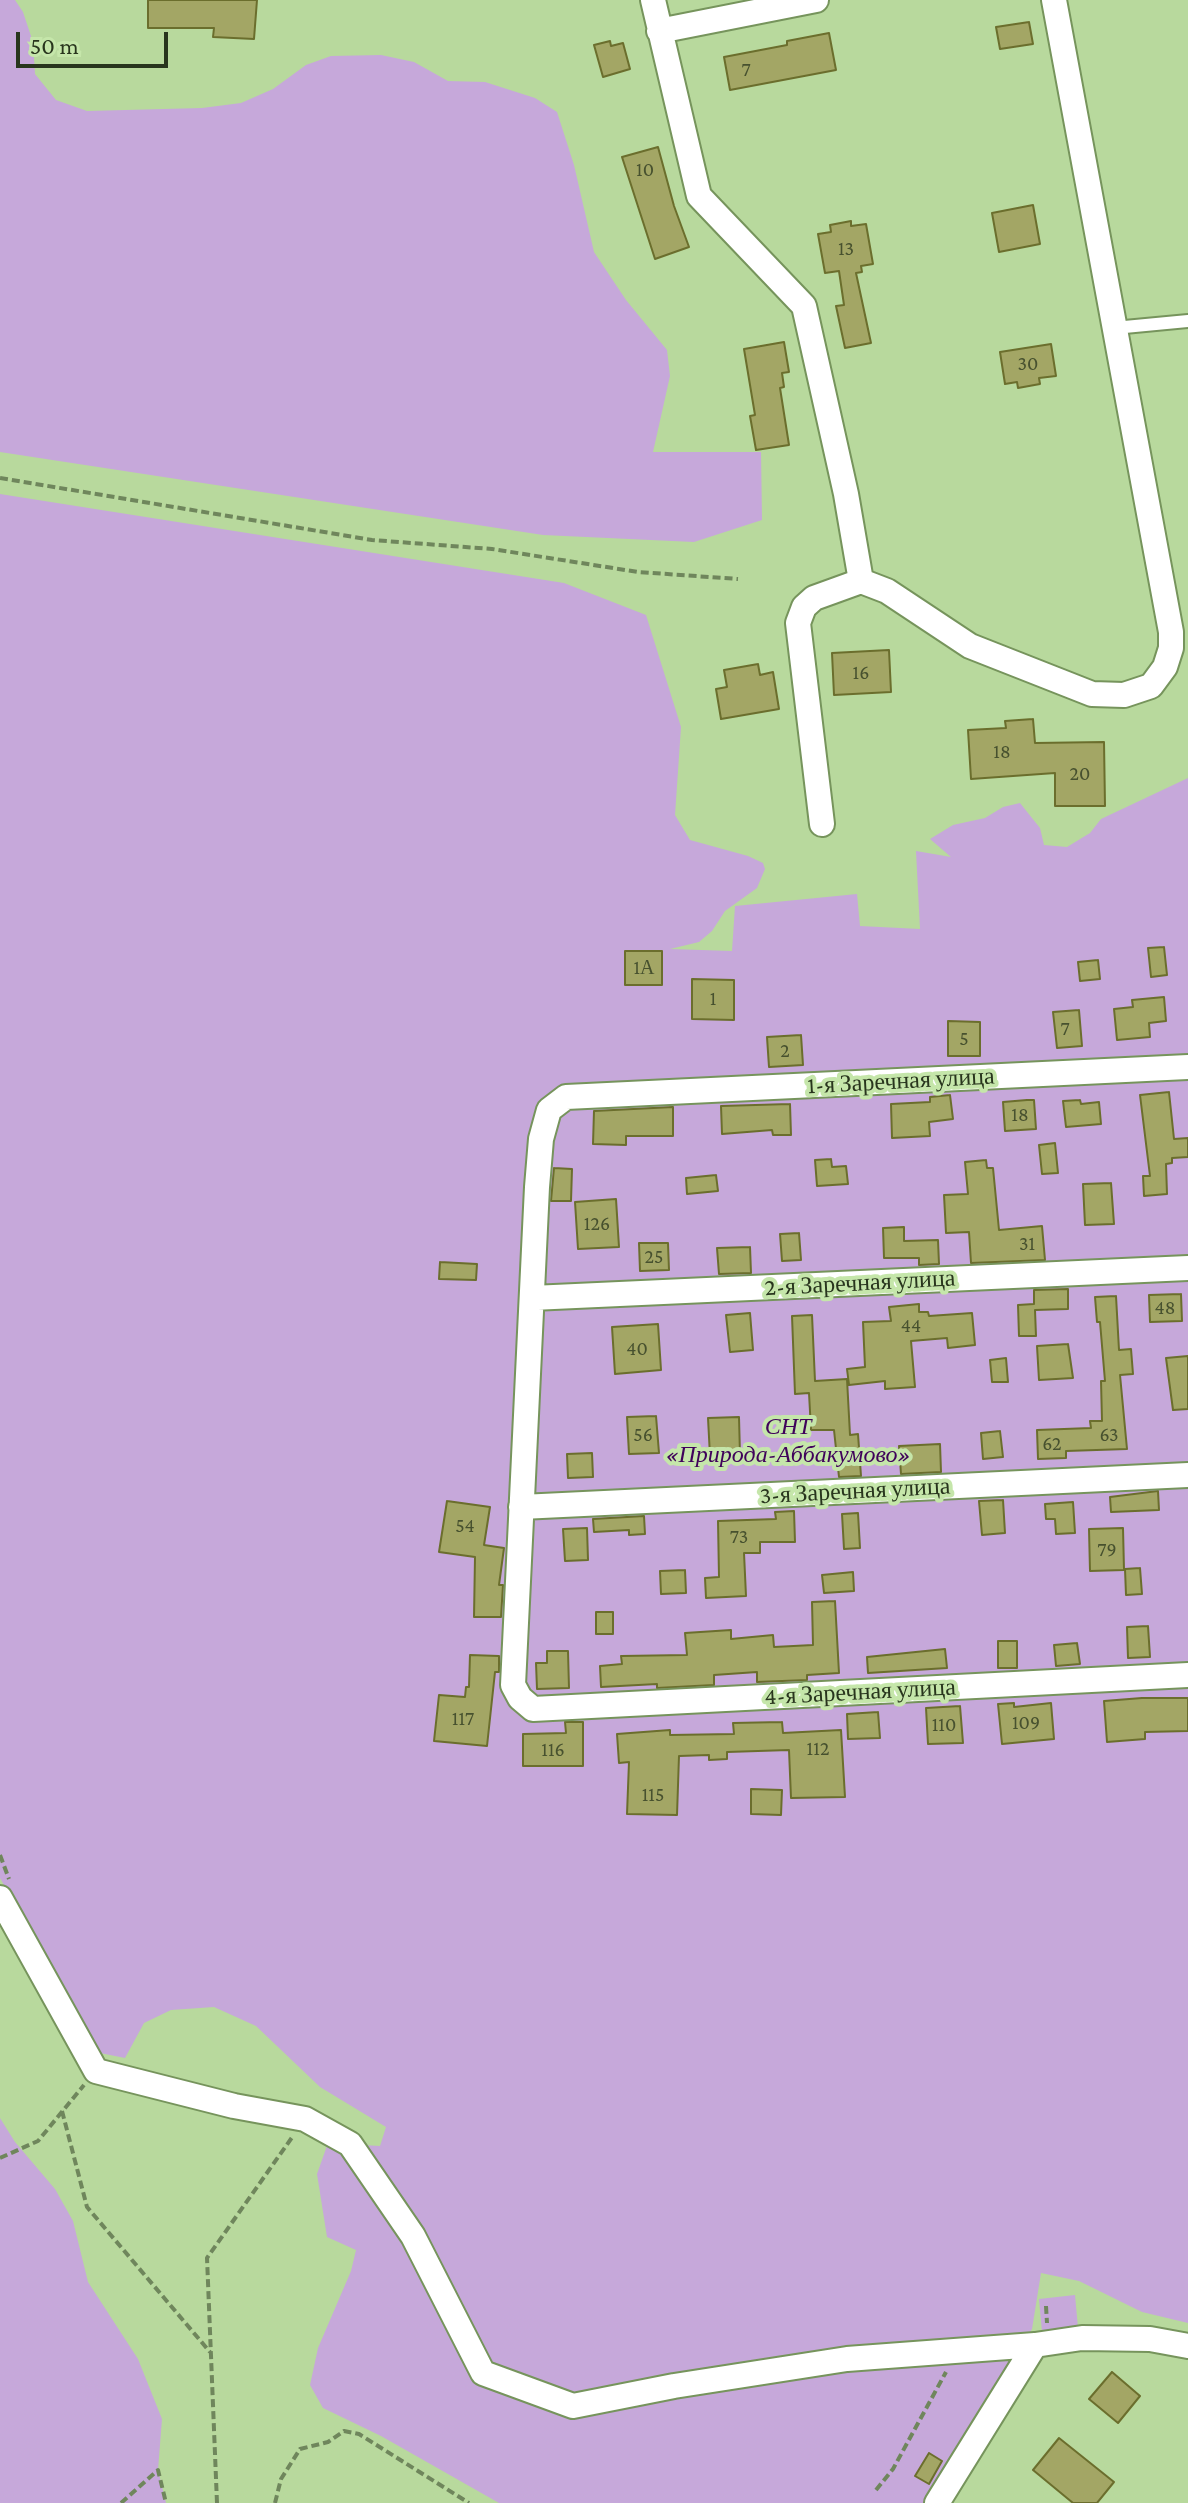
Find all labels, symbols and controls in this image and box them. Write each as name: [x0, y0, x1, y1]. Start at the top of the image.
scale bar: [20, 16, 172, 66]
text: 50 m: [30, 32, 79, 59]
house number: 7: [741, 58, 751, 82]
house number: 10: [636, 158, 654, 182]
house number: 13: [838, 237, 854, 261]
house number: 30: [1018, 352, 1038, 376]
house number: 16: [853, 661, 869, 685]
house number: 18: [993, 740, 1011, 764]
house number: 20: [1070, 762, 1090, 786]
house number: 1А: [633, 956, 655, 980]
house number: 1: [710, 987, 716, 1011]
house number: 7: [1060, 1017, 1070, 1041]
house number: 5: [959, 1027, 969, 1051]
house number: 2: [780, 1039, 790, 1063]
street label: 1-я Заречная улица: [807, 1062, 995, 1100]
house number: 18: [1011, 1103, 1029, 1127]
house number: 126: [584, 1212, 610, 1236]
house number: 31: [1019, 1232, 1035, 1256]
house number: 25: [645, 1245, 663, 1269]
street label: 2-я Заречная улица: [764, 1264, 956, 1302]
house number: 48: [1155, 1296, 1175, 1320]
house number: 44: [901, 1314, 921, 1338]
house number: 40: [626, 1337, 648, 1361]
park label: СНТ «Природа-Аббакумово»: [665, 1413, 911, 1469]
house number: 56: [633, 1423, 653, 1447]
house number: 63: [1100, 1423, 1118, 1447]
house number: 62: [1042, 1432, 1062, 1456]
street label: 3-я Заречная улица: [759, 1472, 951, 1510]
house number: 54: [455, 1514, 475, 1538]
house number: 73: [730, 1525, 748, 1549]
house number: 79: [1097, 1538, 1117, 1562]
street label: 4-я Заречная улица: [764, 1673, 956, 1711]
house number: 117: [452, 1707, 474, 1731]
house number: 109: [1012, 1711, 1040, 1735]
house number: 110: [932, 1713, 956, 1737]
house number: 112: [807, 1737, 829, 1761]
house number: 116: [541, 1738, 565, 1762]
house number: 115: [642, 1783, 664, 1807]

